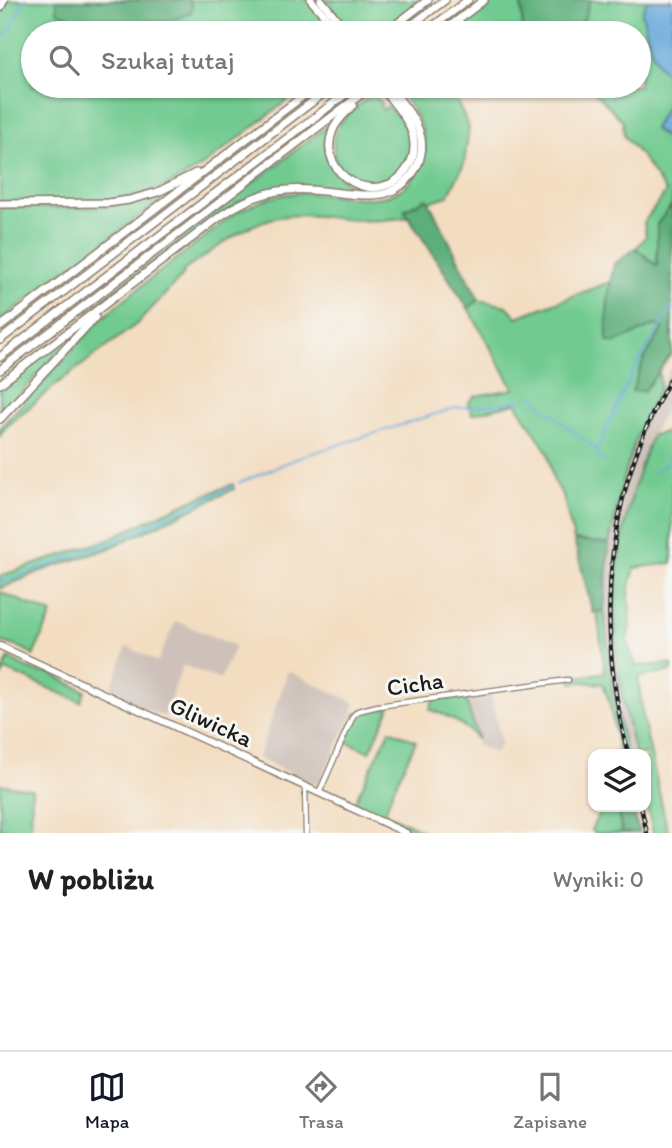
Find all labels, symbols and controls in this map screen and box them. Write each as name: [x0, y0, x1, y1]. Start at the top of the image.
search box: [21, 21, 651, 98]
icon: search: [45, 41, 83, 79]
text: Szukaj tutaj: [101, 44, 234, 76]
street label: Cicha: [385, 665, 445, 702]
street label: Gliwicka: [165, 690, 258, 754]
map controls: [588, 749, 651, 812]
button: layers: [588, 749, 651, 812]
text: W pobliżu: [28, 860, 154, 897]
text: Wyniki: 0: [553, 865, 644, 893]
tab: Mapa: [85, 1068, 129, 1133]
tab: Trasa: [299, 1068, 344, 1133]
tab: Zapisane: [513, 1068, 587, 1133]

